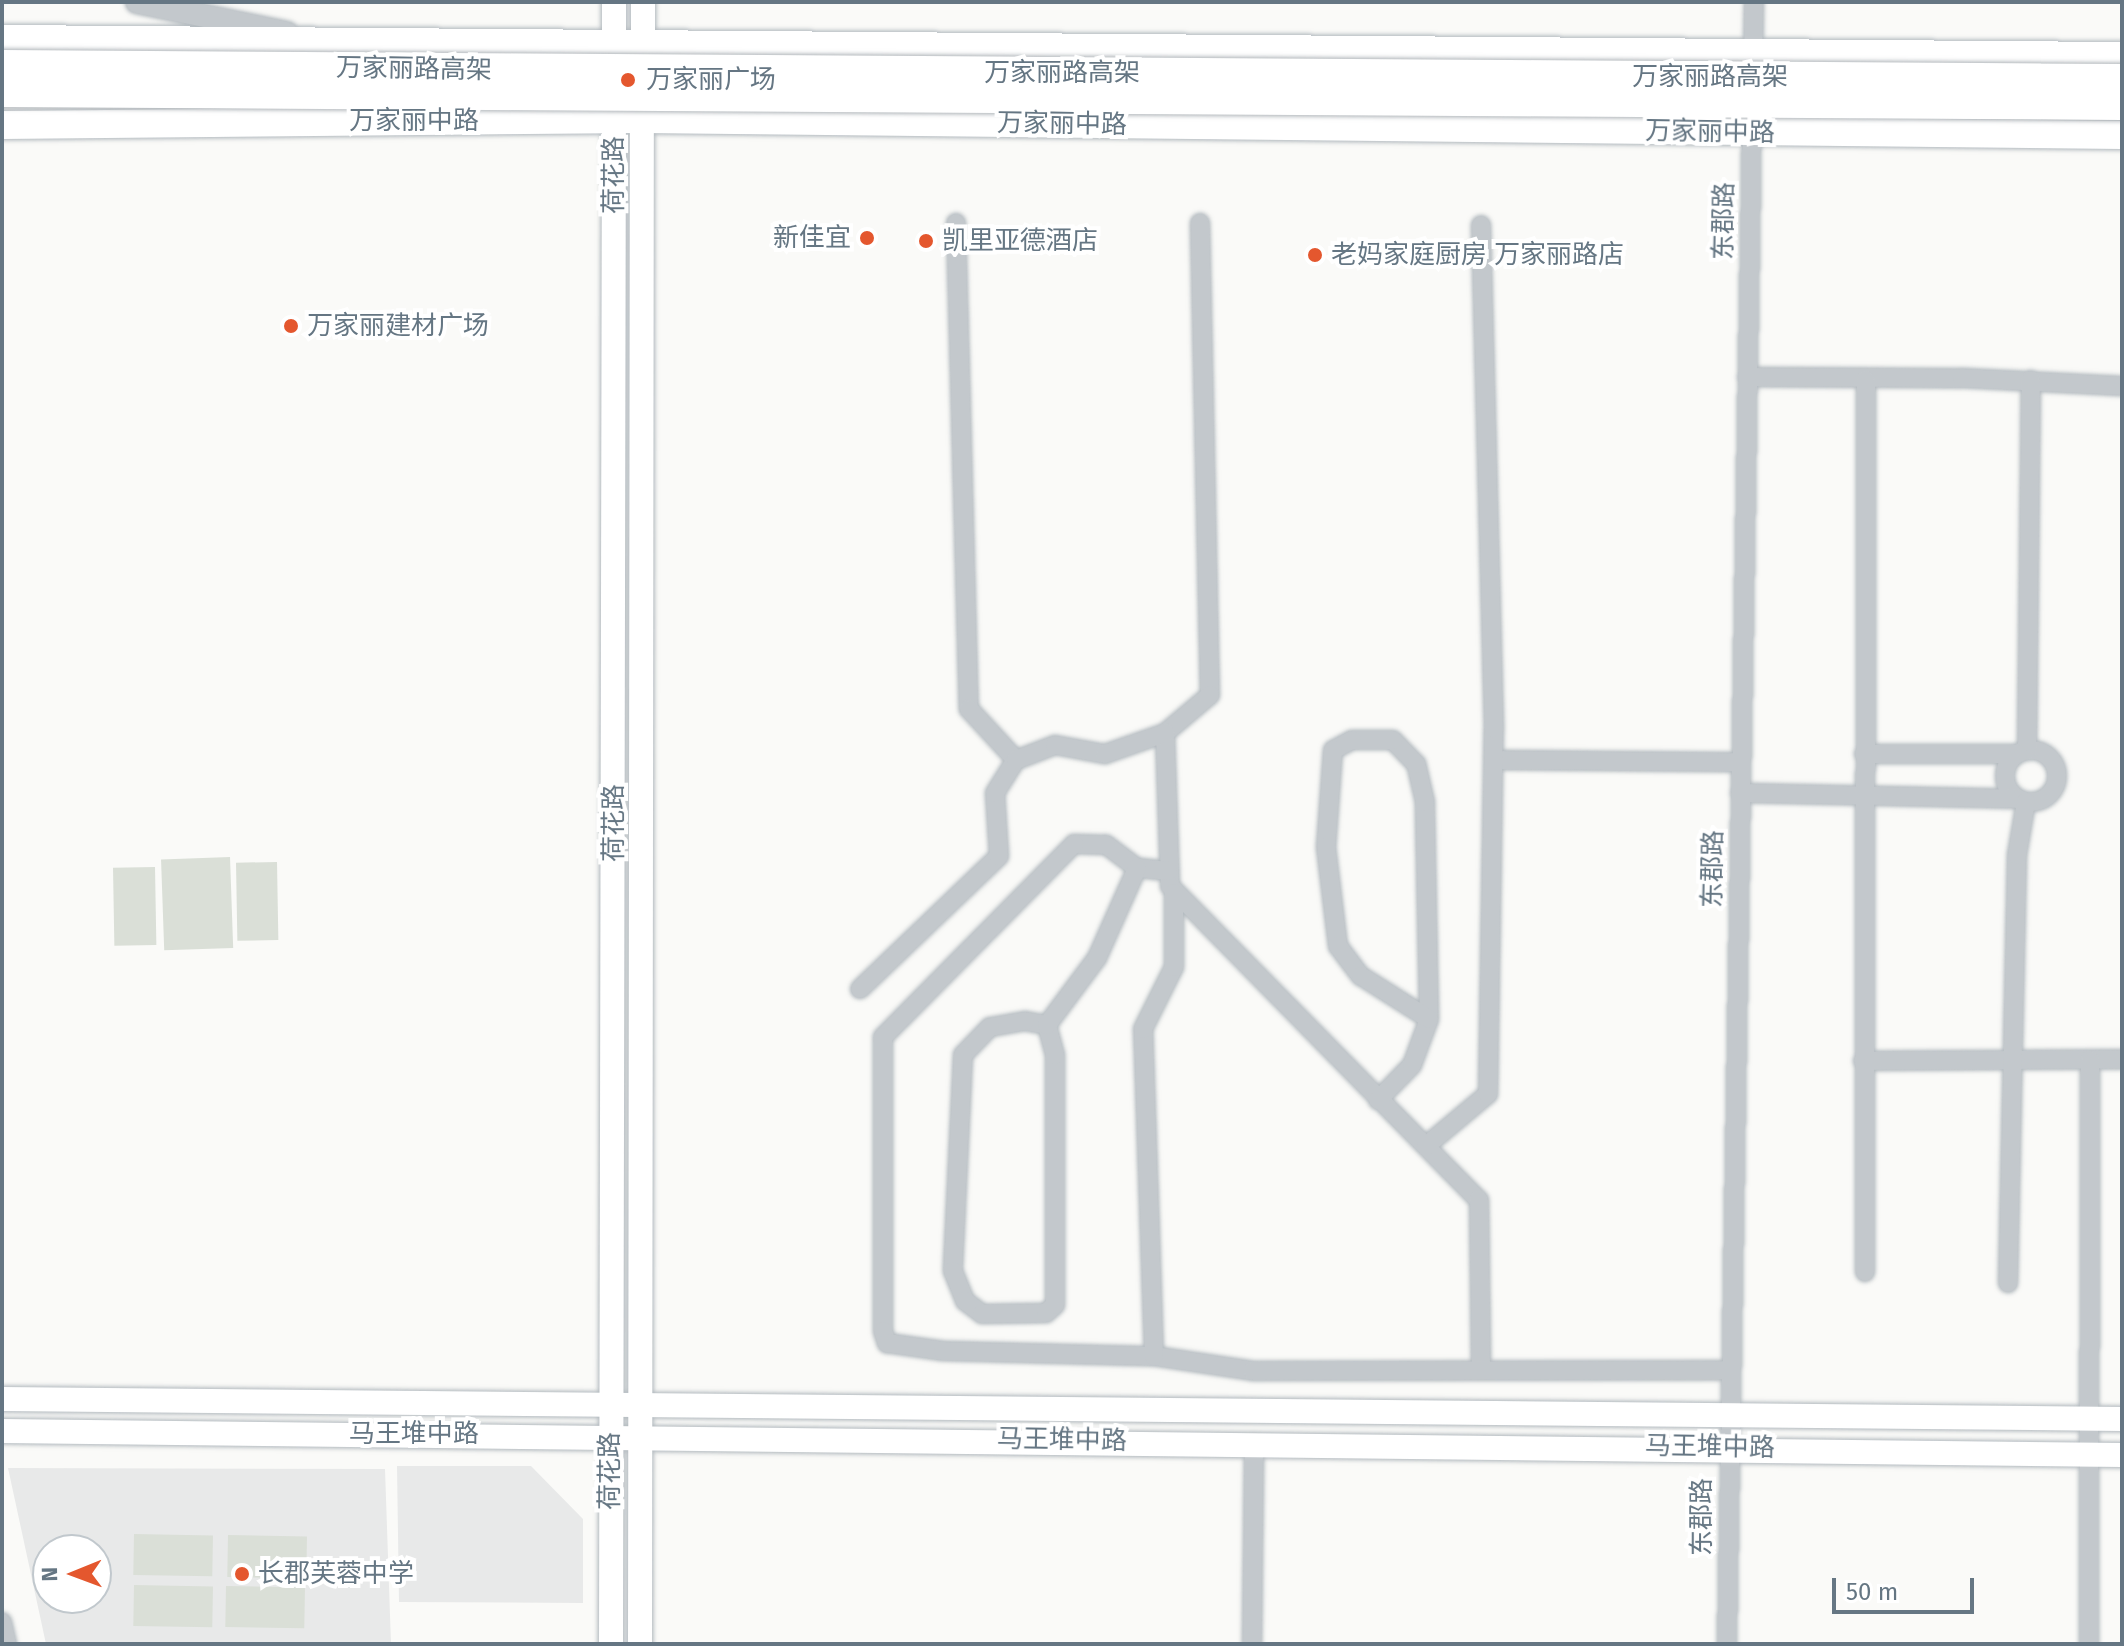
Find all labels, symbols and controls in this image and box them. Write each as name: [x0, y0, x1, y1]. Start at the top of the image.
street label: 万家丽路高架: [336, 52, 492, 86]
street label: 万家丽路高架: [984, 57, 1140, 89]
street label: 万家丽路高架: [1632, 61, 1788, 93]
place label: 万家丽广场: [646, 64, 776, 96]
marker: 万家丽广场: [617, 69, 639, 91]
street label: 万家丽中路: [349, 105, 479, 137]
street label: 万家丽中路: [997, 107, 1127, 141]
street label: 万家丽中路: [1645, 115, 1775, 149]
street label: 荷花路: [598, 136, 630, 214]
street label: 东郡路: [1708, 182, 1740, 260]
place label: 新佳宜: [773, 222, 851, 254]
place label: 凯里亚德酒店: [942, 225, 1098, 257]
marker: 新佳宜: [858, 229, 876, 247]
marker: 凯里亚德酒店: [917, 232, 935, 250]
place label: 老妈家庭厨房 万家丽路店: [1331, 239, 1624, 271]
marker: 老妈家庭厨房 万家丽路店: [1306, 246, 1324, 264]
place label: 万家丽建材广场: [307, 310, 489, 342]
marker: 万家丽建材广场: [282, 317, 300, 335]
street label: 荷花路: [598, 784, 630, 862]
street label: 东郡路: [1697, 830, 1729, 908]
street label: 马王堆中路: [349, 1418, 479, 1450]
street label: 马王堆中路: [997, 1423, 1127, 1457]
street label: 马王堆中路: [1645, 1430, 1775, 1464]
street label: 荷花路: [594, 1432, 626, 1510]
street label: 东郡路: [1686, 1478, 1718, 1556]
north arrow: [32, 1534, 112, 1614]
place label: 长郡芙蓉中学: [258, 1558, 414, 1590]
scale bar: [1836, 1562, 1978, 1612]
marker: 长郡芙蓉中学: [233, 1565, 251, 1583]
text: N: [36, 1567, 63, 1582]
text: 50 m: [1846, 1578, 1898, 1606]

